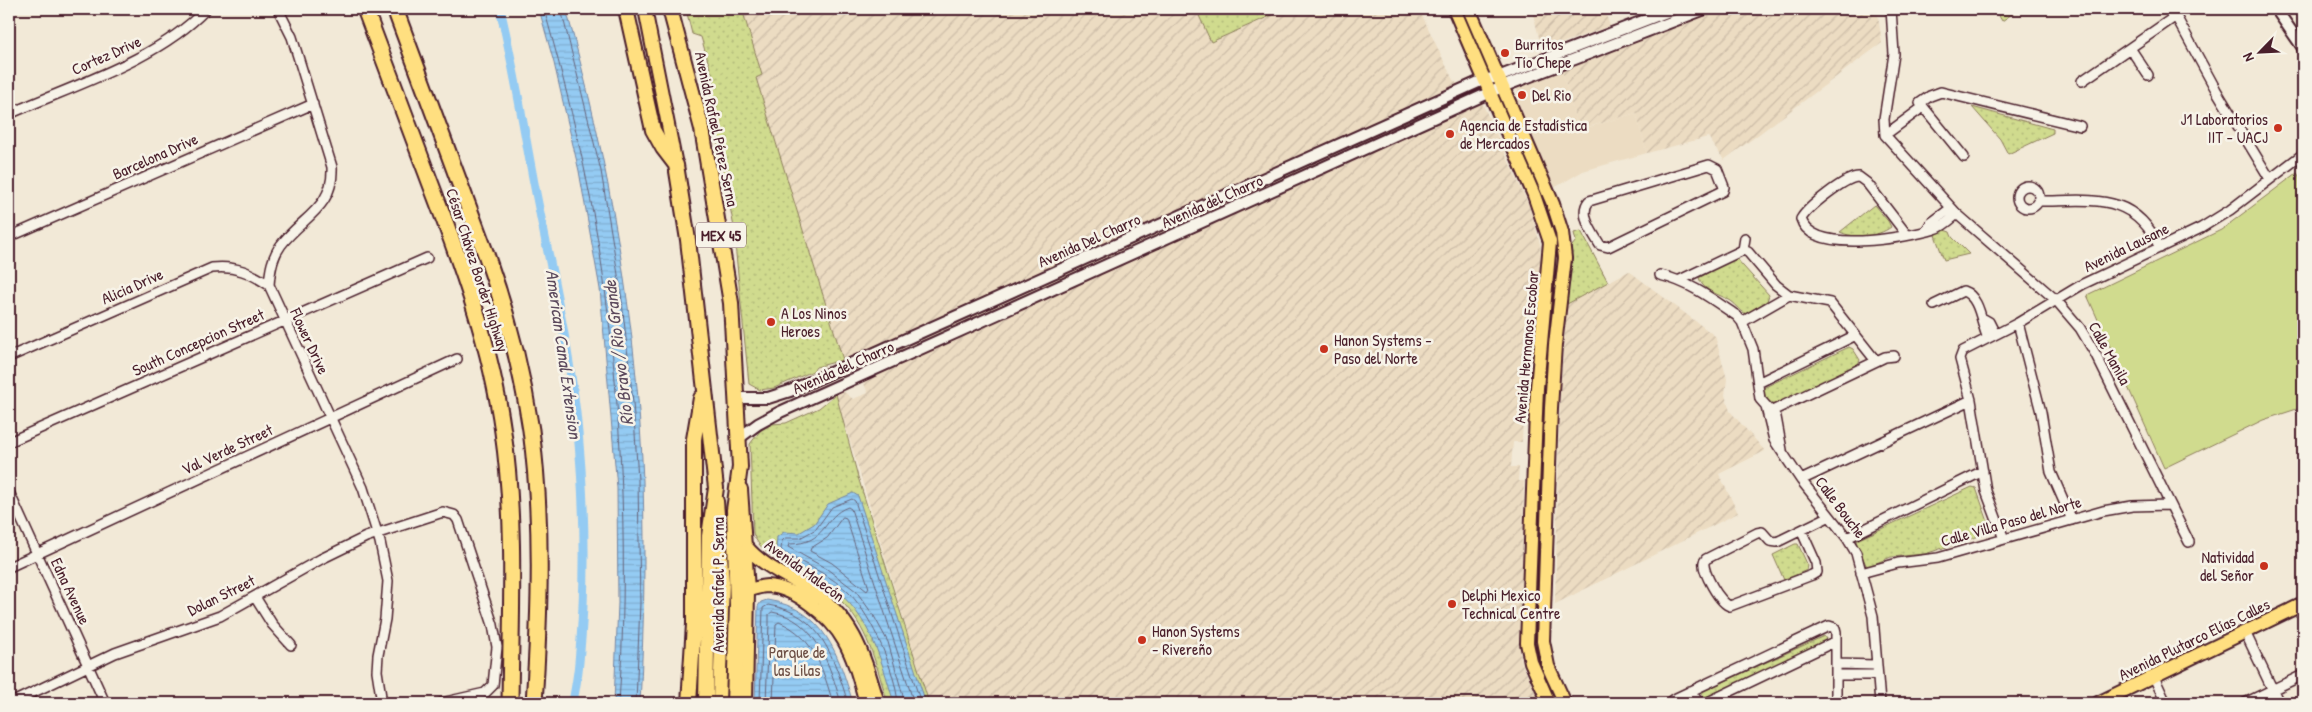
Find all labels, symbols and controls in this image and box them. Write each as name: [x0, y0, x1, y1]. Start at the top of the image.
north arrow: [2234, 28, 2284, 78]
street label: Cortez Drive: [68, 30, 145, 80]
place label: Burritos Tío Chepe: [1515, 33, 1572, 73]
marker: Burritos Tío Chepe: [1499, 47, 1511, 59]
street label: Avenida Rafael Pérez Serna: [690, 49, 744, 209]
text: N: [2237, 50, 2258, 65]
place label: Del Rio: [1532, 84, 1572, 106]
marker: Del Rio: [1516, 89, 1528, 101]
place label: J1 Laboratorios IIT - UACJ: [2181, 108, 2268, 148]
place label: Agencia de Estadística de Mercados: [1460, 114, 1587, 154]
marker: J1 Laboratorios IIT - UACJ: [2272, 122, 2284, 134]
street label: Barcelona Drive: [109, 127, 202, 185]
marker: Agencia de Estadística de Mercados: [1444, 128, 1456, 140]
street label: Avenida del Charro: [1158, 169, 1267, 233]
street label: César Chávez Border Highway: [441, 185, 515, 355]
street label: Avenida Del Charro: [1034, 207, 1144, 272]
street label: Avenida Lausane: [2080, 217, 2173, 277]
road number: MEX 45: [696, 222, 746, 248]
street label: Alicia Drive: [98, 262, 167, 309]
water label: American Canal Extension: [540, 268, 588, 442]
street label: Avenida Hermanos Escobar: [1508, 270, 1544, 424]
water label: Río Bravo / Rio Grande: [597, 278, 639, 427]
place label: A Los Ninos Heroes: [781, 302, 847, 342]
street label: South Concepcion Street: [128, 303, 268, 381]
street label: Flower Drive: [285, 304, 335, 378]
marker: A Los Ninos Heroes: [765, 316, 777, 328]
street label: Calle Manila: [2084, 317, 2136, 389]
place label: Hanon Systems - Paso del Norte: [1334, 329, 1432, 369]
street label: Avenida del Charro: [789, 335, 898, 399]
marker: Hanon Systems - Paso del Norte: [1318, 343, 1330, 355]
street label: Val Verde Street: [178, 418, 277, 480]
street label: Calle Bouche: [1810, 472, 1872, 543]
street label: Calle Villa Paso del Norte: [1938, 490, 2084, 552]
street label: Avenida Rafael P. Serna: [707, 517, 729, 653]
street label: Avenida Malecón: [761, 534, 849, 606]
place label: Natividad del Señor: [2200, 546, 2254, 586]
street label: Edna Avenue: [46, 554, 96, 628]
marker: Natividad del Señor: [2258, 560, 2270, 572]
street label: Dolan Street: [183, 569, 259, 621]
place label: Delphi Mexico Technical Centre: [1462, 584, 1561, 624]
street label: Avenida Plutarco Elías Calles: [2115, 593, 2273, 685]
marker: Delphi Mexico Technical Centre: [1446, 598, 1458, 610]
place label: Hanon Systems - Rivereño: [1152, 620, 1240, 660]
marker: Hanon Systems - Rivereño: [1136, 634, 1148, 646]
park label: Parque de las Lilas: [769, 641, 826, 681]

